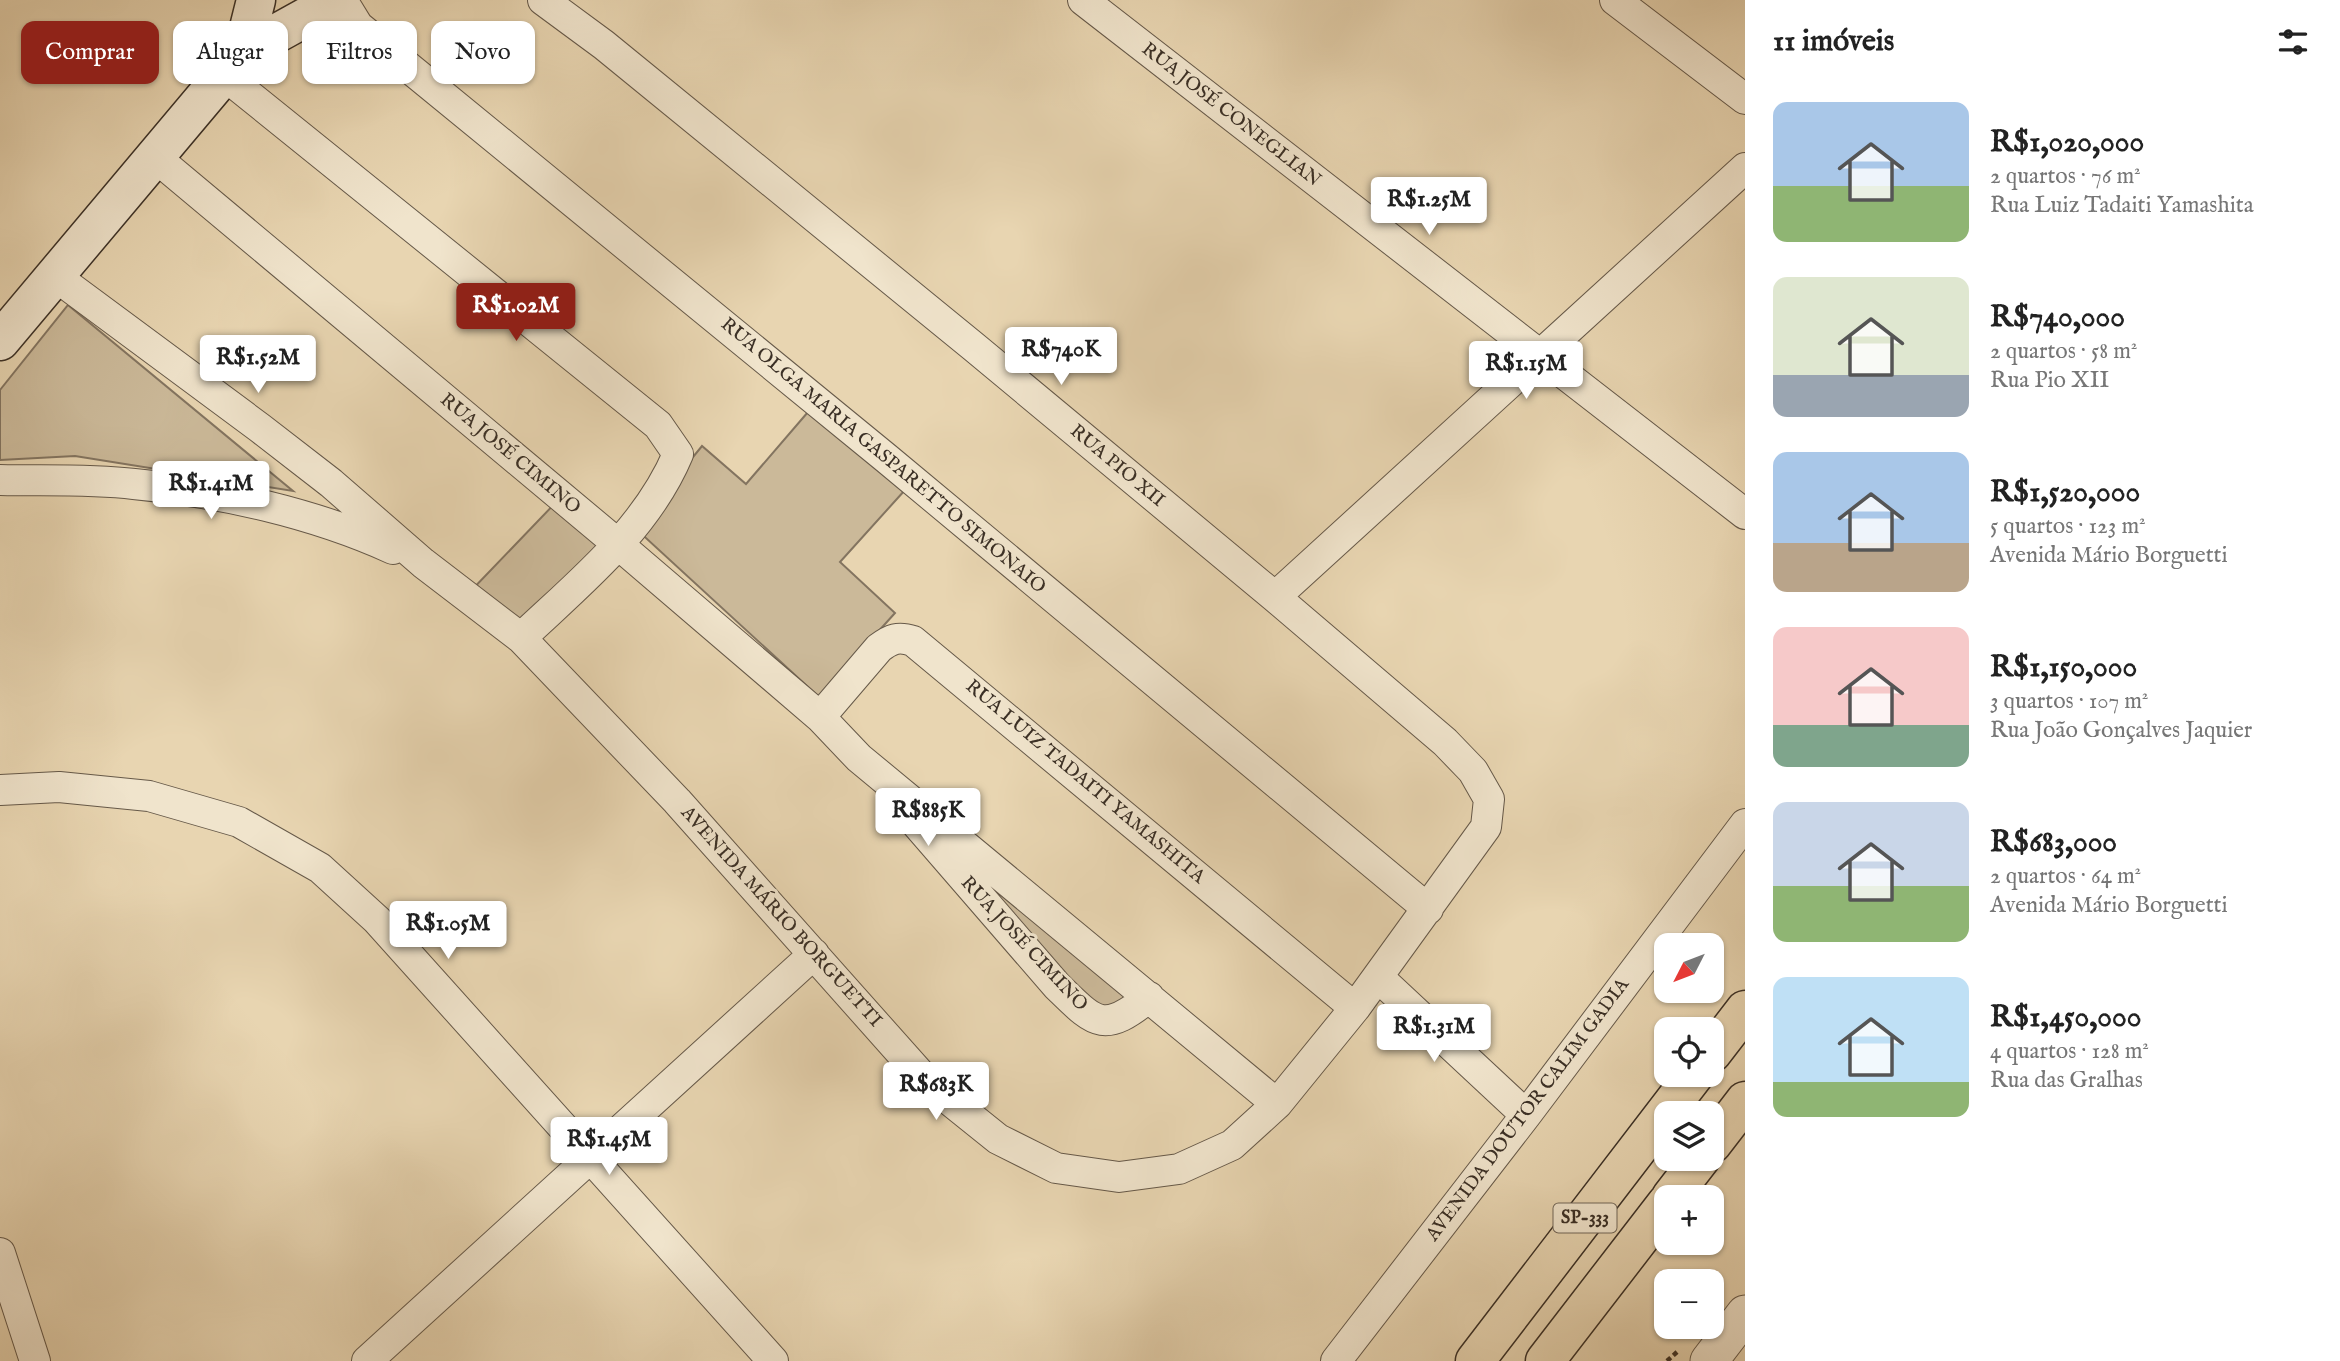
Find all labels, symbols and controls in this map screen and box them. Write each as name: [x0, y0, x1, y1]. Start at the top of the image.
chip: Comprar: [21, 21, 159, 84]
chip: Alugar: [173, 21, 288, 84]
chip: Filtros: [302, 21, 417, 84]
chip: Novo: [431, 21, 535, 84]
text: 11 imóveis: [1773, 23, 1894, 61]
icon: filters: [2274, 23, 2312, 61]
street label: RUA JOSÉ CONEGLIAN: [1137, 37, 1326, 192]
text: R$1,020,000: [1990, 124, 2144, 162]
icon: home: [1829, 130, 1913, 214]
text: 2 quartos · 76 m²: [1990, 162, 2141, 191]
pin: R$1.25M: [1364, 177, 1494, 237]
text: R$1.25M: [1387, 185, 1471, 214]
text: Rua Luiz Tadaiti Yamashita: [1990, 191, 2254, 220]
pin: R$1.02M: [451, 284, 581, 343]
text: R$1.02M: [472, 291, 560, 320]
text: R$740,000: [1990, 299, 2125, 337]
icon: home: [1829, 305, 1913, 389]
street label: RUA OLGA MARIA GASPARETTO SIMONAIO: [716, 313, 1051, 599]
pin: R$740K: [1004, 328, 1118, 387]
text: R$740K: [1021, 335, 1101, 364]
pin: R$1.52M: [193, 336, 323, 395]
text: 2 quartos · 58 m²: [1990, 337, 2137, 366]
pin: R$1.15M: [1461, 342, 1591, 401]
text: R$1.52M: [216, 343, 300, 372]
text: R$1.15M: [1485, 349, 1567, 378]
text: Rua Pio XII: [1990, 366, 2109, 395]
street label: RUA JOSÉ CIMINO: [435, 387, 586, 520]
street label: RUA PIO XII: [1065, 419, 1169, 513]
pin: R$1.41M: [146, 462, 276, 521]
text: R$1.41M: [168, 469, 254, 498]
text: R$1,520,000: [1990, 474, 2140, 512]
icon: home: [1829, 480, 1913, 564]
text: 5 quartos · 123 m²: [1990, 512, 2146, 541]
text: Avenida Mário Borguetti: [1990, 541, 2228, 570]
text: R$1,150,000: [1990, 649, 2137, 687]
icon: home: [1829, 655, 1913, 739]
street label: RUA LUIZ TADAITI YAMASHITA: [960, 675, 1211, 890]
text: 3 quartos · 107 m²: [1990, 687, 2148, 716]
text: Rua João Gonçalves Jaquier: [1990, 716, 2252, 745]
pin: R$885K: [871, 788, 985, 848]
text: R$885K: [891, 796, 965, 825]
street label: AVENIDA MÁRIO BORGUETTI: [675, 800, 888, 1033]
text: R$683,000: [1990, 824, 2117, 862]
icon: home: [1829, 830, 1913, 914]
text: 2 quartos · 64 m²: [1990, 862, 2141, 891]
street label: RUA JOSÉ CIMINO: [955, 871, 1094, 1017]
text: Avenida Mário Borguetti: [1990, 891, 2228, 920]
pin: R$1.05M: [383, 902, 513, 961]
text: R$1.05M: [406, 909, 490, 938]
north arrow: [1654, 933, 1724, 1003]
map controls: [1654, 933, 1724, 1339]
street label: AVENIDA DOUTOR CALIM GADIA: [1421, 973, 1635, 1247]
text: R$1,450,000: [1990, 999, 2141, 1037]
pin: R$1.31M: [1369, 1004, 1499, 1064]
icon: home: [1829, 1005, 1913, 1089]
text: R$1.31M: [1393, 1012, 1475, 1041]
button: locate: [1654, 1017, 1724, 1087]
text: 4 quartos · 128 m²: [1990, 1037, 2149, 1066]
pin: R$683K: [879, 1062, 993, 1122]
text: Rua das Gralhas: [1990, 1066, 2143, 1095]
text: R$683K: [899, 1070, 973, 1099]
button: layers: [1654, 1101, 1724, 1171]
pin: R$1.45M: [544, 1118, 674, 1177]
text: R$1.45M: [567, 1125, 651, 1154]
button: +: [1654, 1185, 1724, 1255]
road number: SP-333: [1554, 1204, 1616, 1232]
button: −: [1654, 1269, 1724, 1339]

